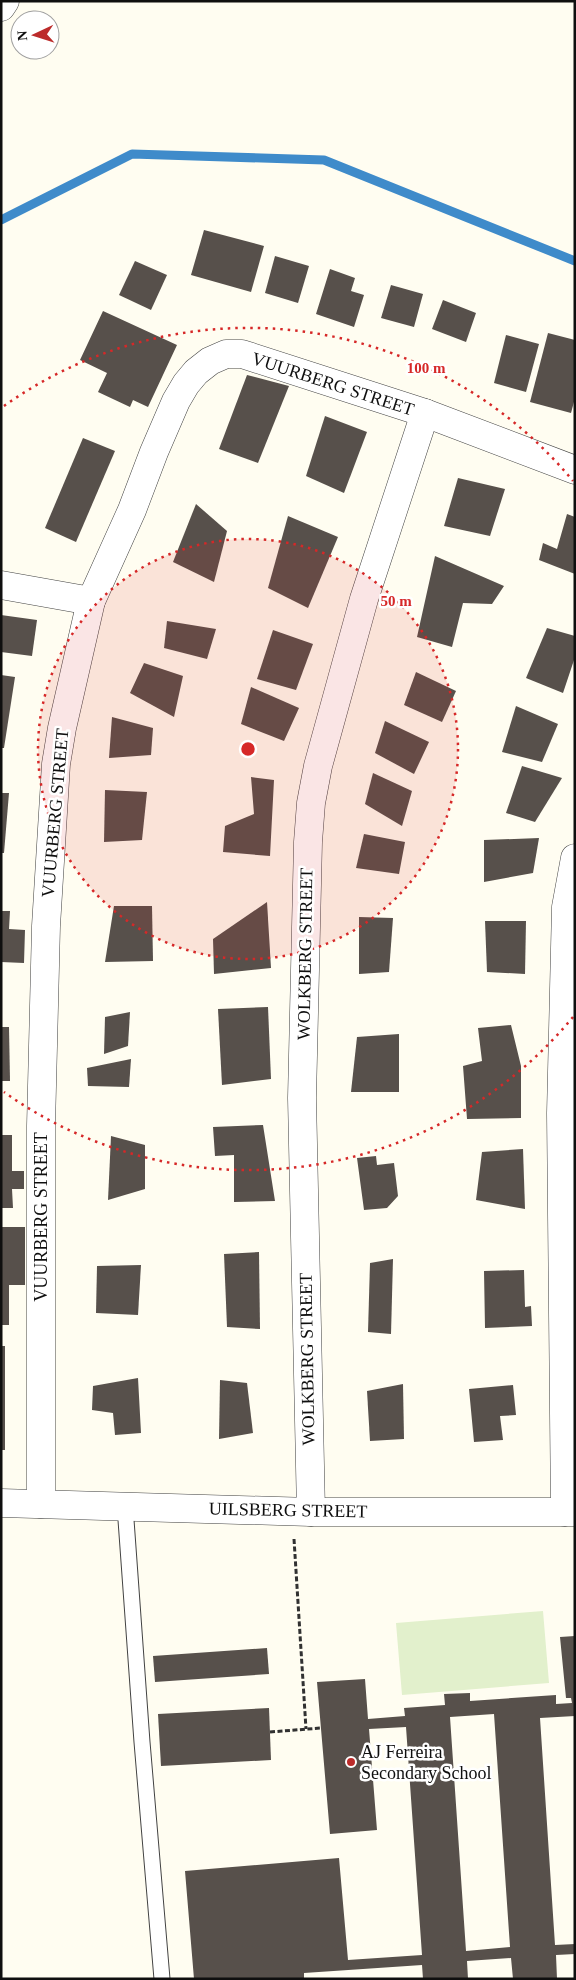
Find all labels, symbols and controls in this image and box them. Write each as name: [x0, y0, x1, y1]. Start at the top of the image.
north arrow: [10, 10, 60, 60]
text: N: [15, 30, 30, 41]
street label: VUURBERG STREET: [249, 348, 417, 420]
text: 100 m: [407, 360, 446, 376]
text: 50 m: [380, 593, 412, 609]
street label: VUURBERG STREET: [38, 728, 72, 898]
centre of rings: [239, 740, 257, 758]
street label: WOLKBERG STREET: [293, 868, 317, 1040]
street label: VUURBERG STREET: [31, 1132, 51, 1302]
street label: WOLKBERG STREET: [295, 1273, 319, 1445]
street label: UILSBERG STREET: [209, 1499, 367, 1521]
place label: AJ Ferreira Secondary School: [361, 1742, 491, 1783]
marker: AJ Ferreira Secondary School: [345, 1756, 357, 1768]

